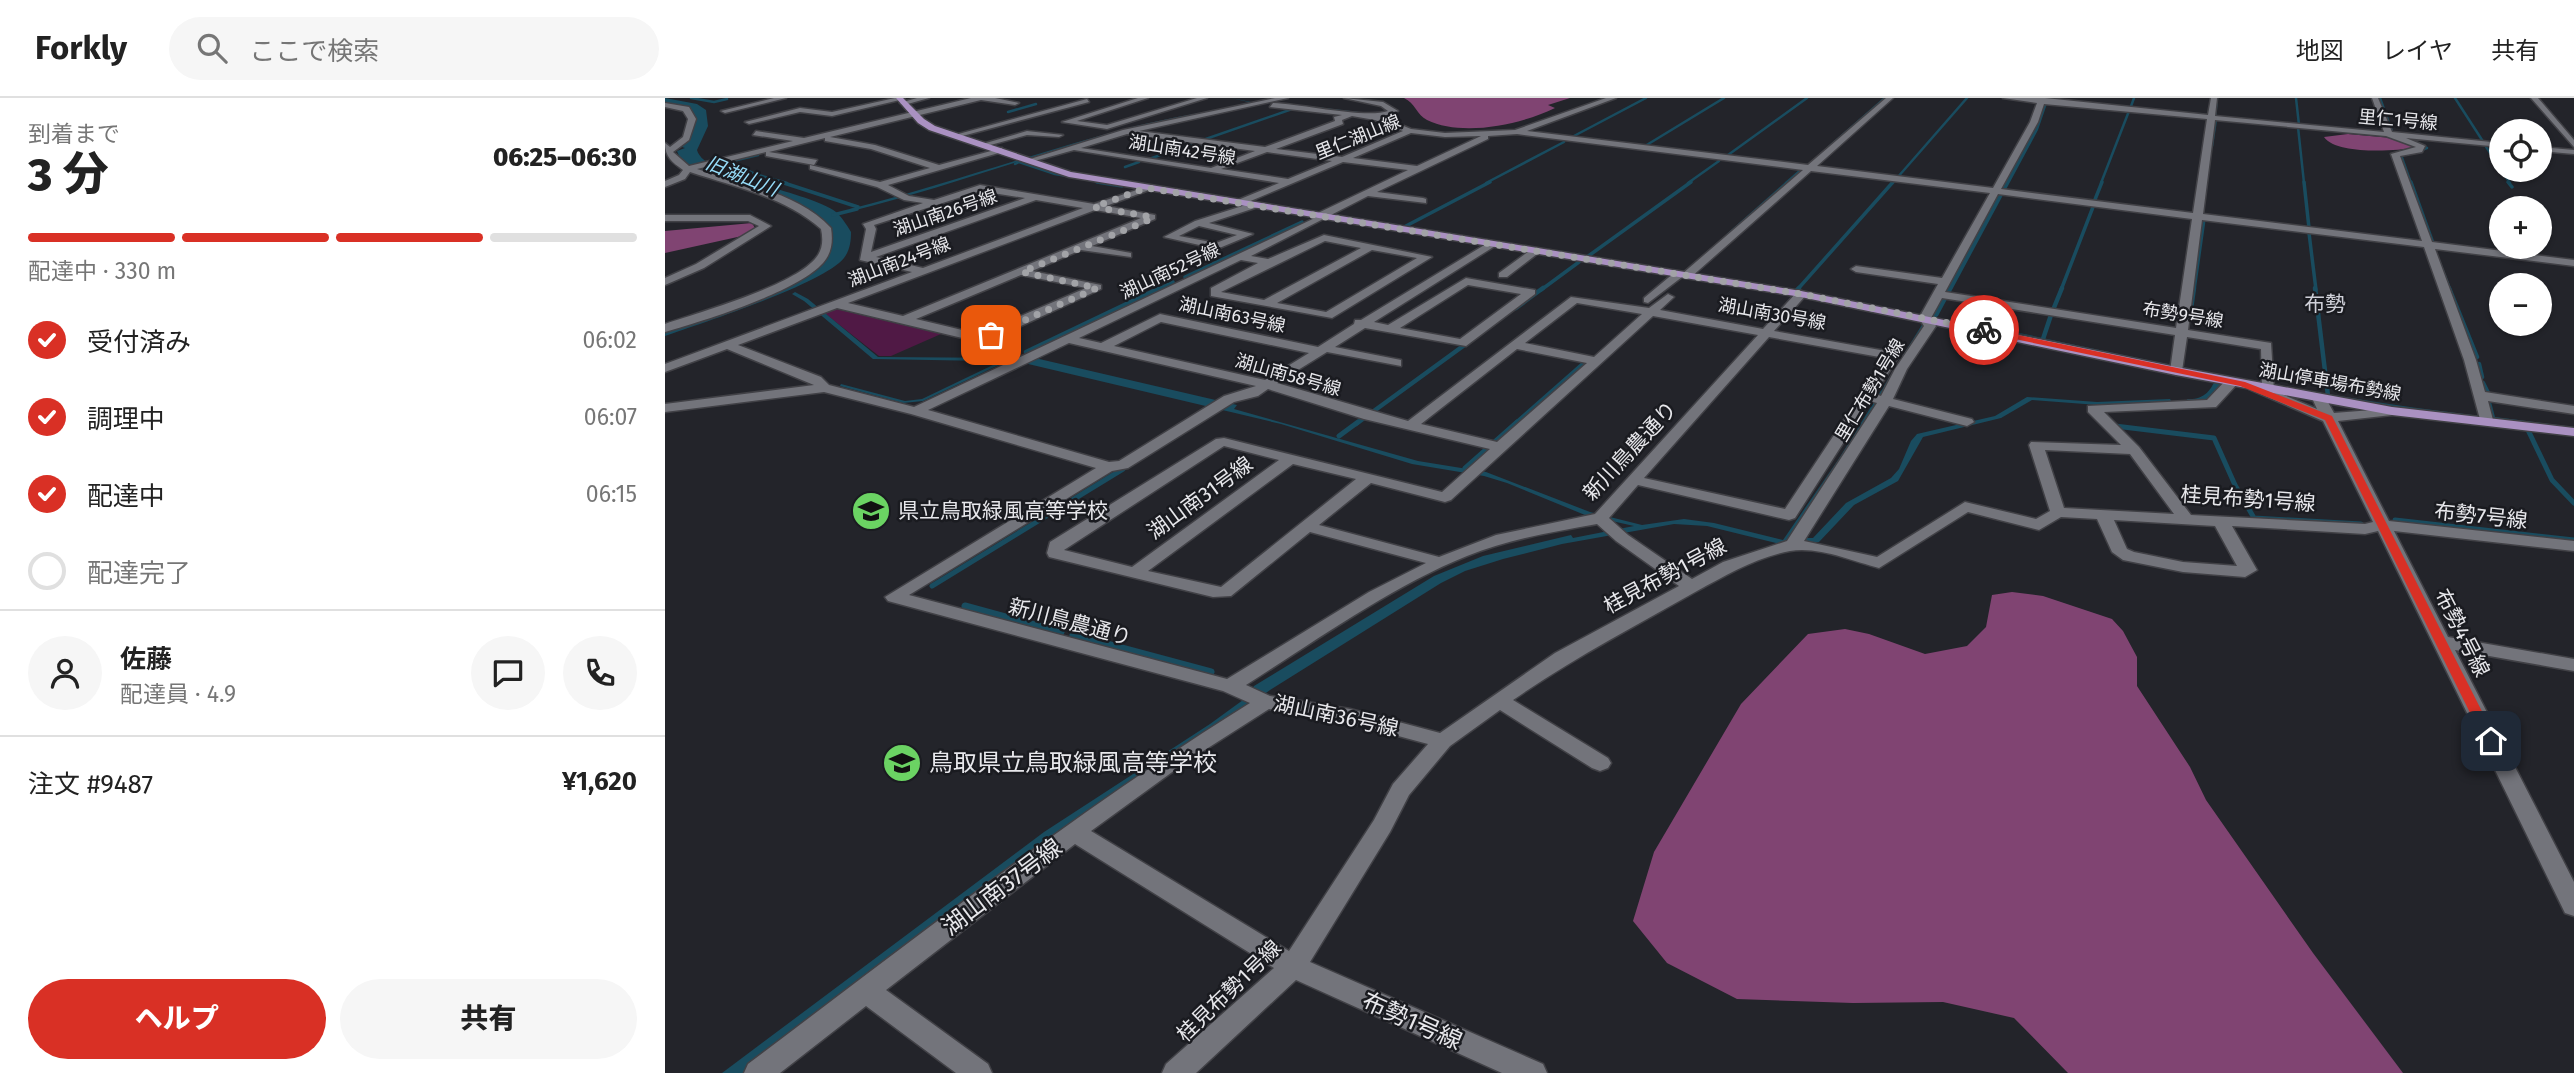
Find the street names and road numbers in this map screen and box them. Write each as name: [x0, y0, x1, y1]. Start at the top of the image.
street label: 里仁1号線: [2357, 106, 2439, 134]
street label: 里仁湖山線: [1312, 110, 1404, 164]
street label: 湖山南42号線: [1127, 131, 1237, 169]
street label: 湖山南26号線: [890, 185, 1000, 241]
street label: 湖山南24号線: [845, 232, 953, 292]
street label: 湖山南52号線: [1117, 238, 1223, 304]
street label: 湖山南63号線: [1177, 293, 1287, 337]
street label: 湖山南30号線: [1716, 294, 1828, 334]
street label: 布勢9号線: [2141, 298, 2225, 332]
street label: 里仁布勢1号線: [1831, 335, 1909, 445]
street label: 湖山南58号線: [1233, 349, 1343, 401]
street label: 湖山停車場布勢線: [2257, 359, 2403, 405]
street label: 新川鳥農通り: [1578, 396, 1682, 506]
street label: 湖山南31号線: [1142, 451, 1258, 545]
street label: 桂見布勢1号線: [2180, 481, 2316, 517]
street label: 布勢7号線: [2433, 498, 2529, 534]
street label: 桂見布勢1号線: [1599, 533, 1731, 619]
street label: 布勢4号線: [2429, 585, 2495, 681]
street label: 新川鳥農通り: [1006, 593, 1134, 651]
street label: 湖山南36号線: [1271, 690, 1401, 742]
street label: 湖山南37号線: [937, 833, 1067, 941]
street label: 桂見布勢1号線: [1171, 935, 1287, 1047]
street label: 布勢1号線: [1358, 987, 1466, 1055]

